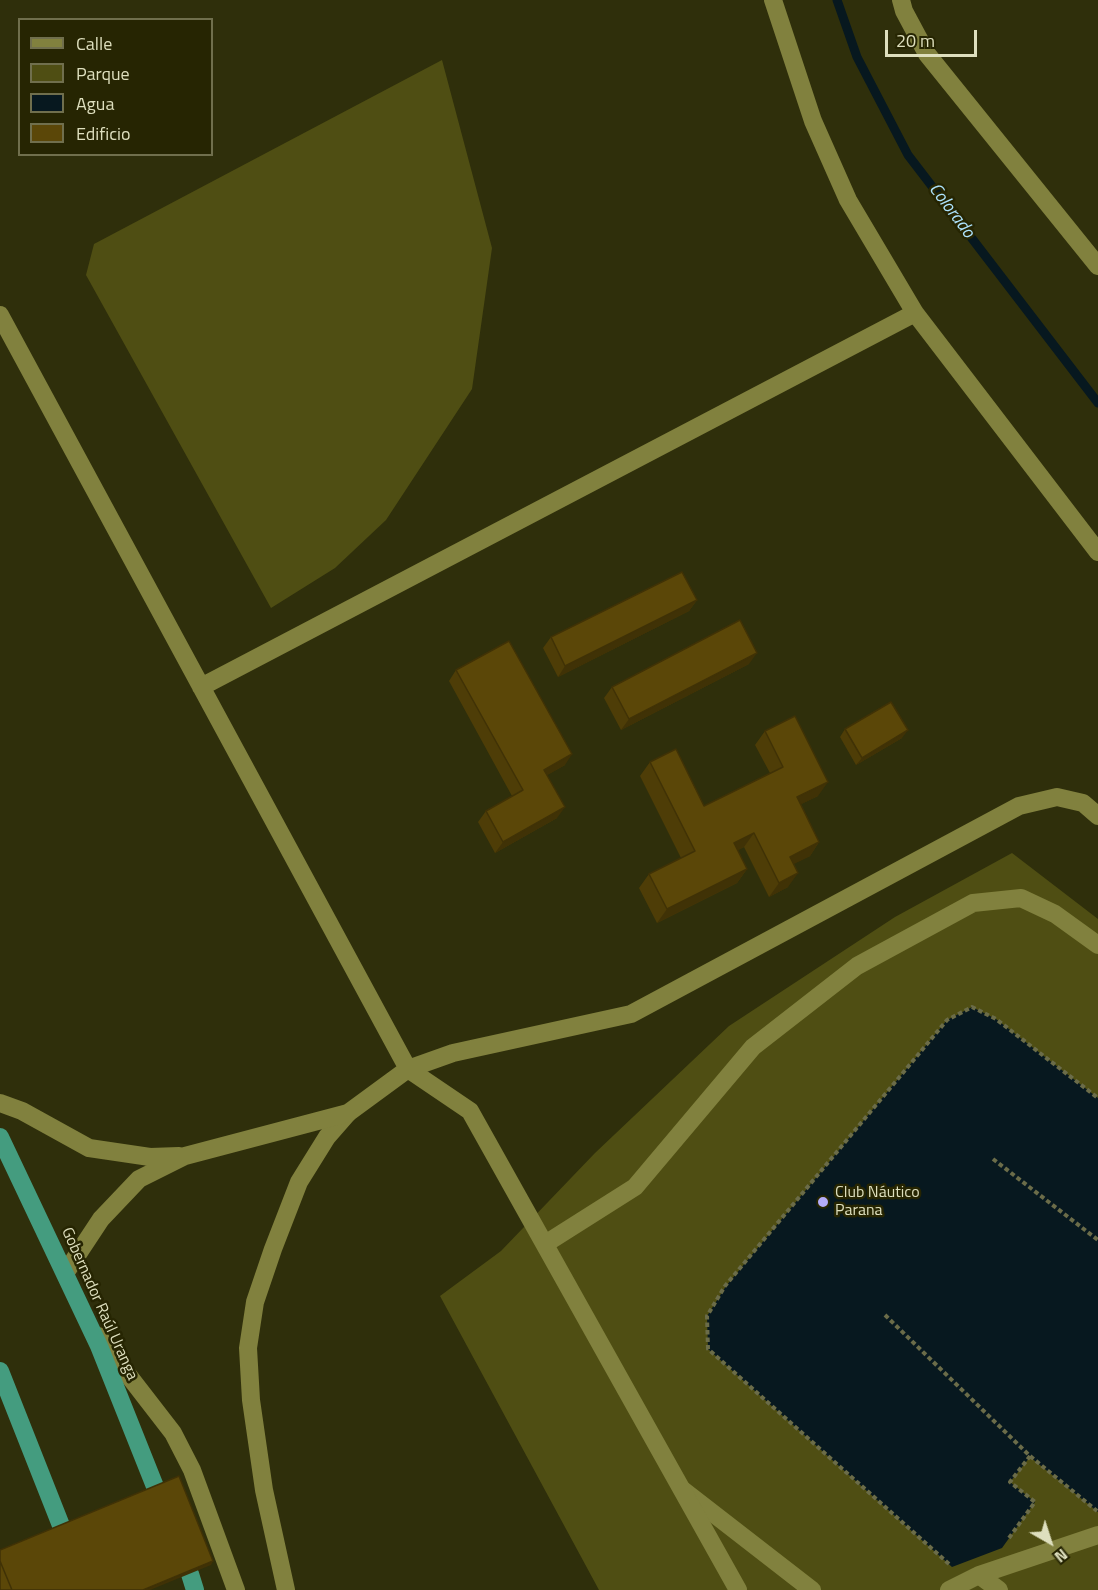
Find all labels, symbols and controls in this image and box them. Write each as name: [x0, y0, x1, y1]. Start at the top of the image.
legend: [18, 18, 213, 156]
scale bar: [888, 18, 980, 56]
text: 20 m: [896, 27, 935, 54]
text: Calle: [76, 30, 112, 57]
text: Parque: [76, 60, 130, 87]
text: Agua: [76, 90, 114, 117]
text: Edificio: [76, 120, 130, 147]
water label: Colorado: [923, 179, 979, 243]
place label: Club Náutico Parana: [835, 1183, 920, 1221]
marker: Club Náutico Parana: [816, 1195, 830, 1209]
street label: Gobernador Raúl Uranga: [57, 1225, 141, 1383]
north arrow: [1020, 1512, 1080, 1572]
text: N: [1049, 1543, 1073, 1569]

